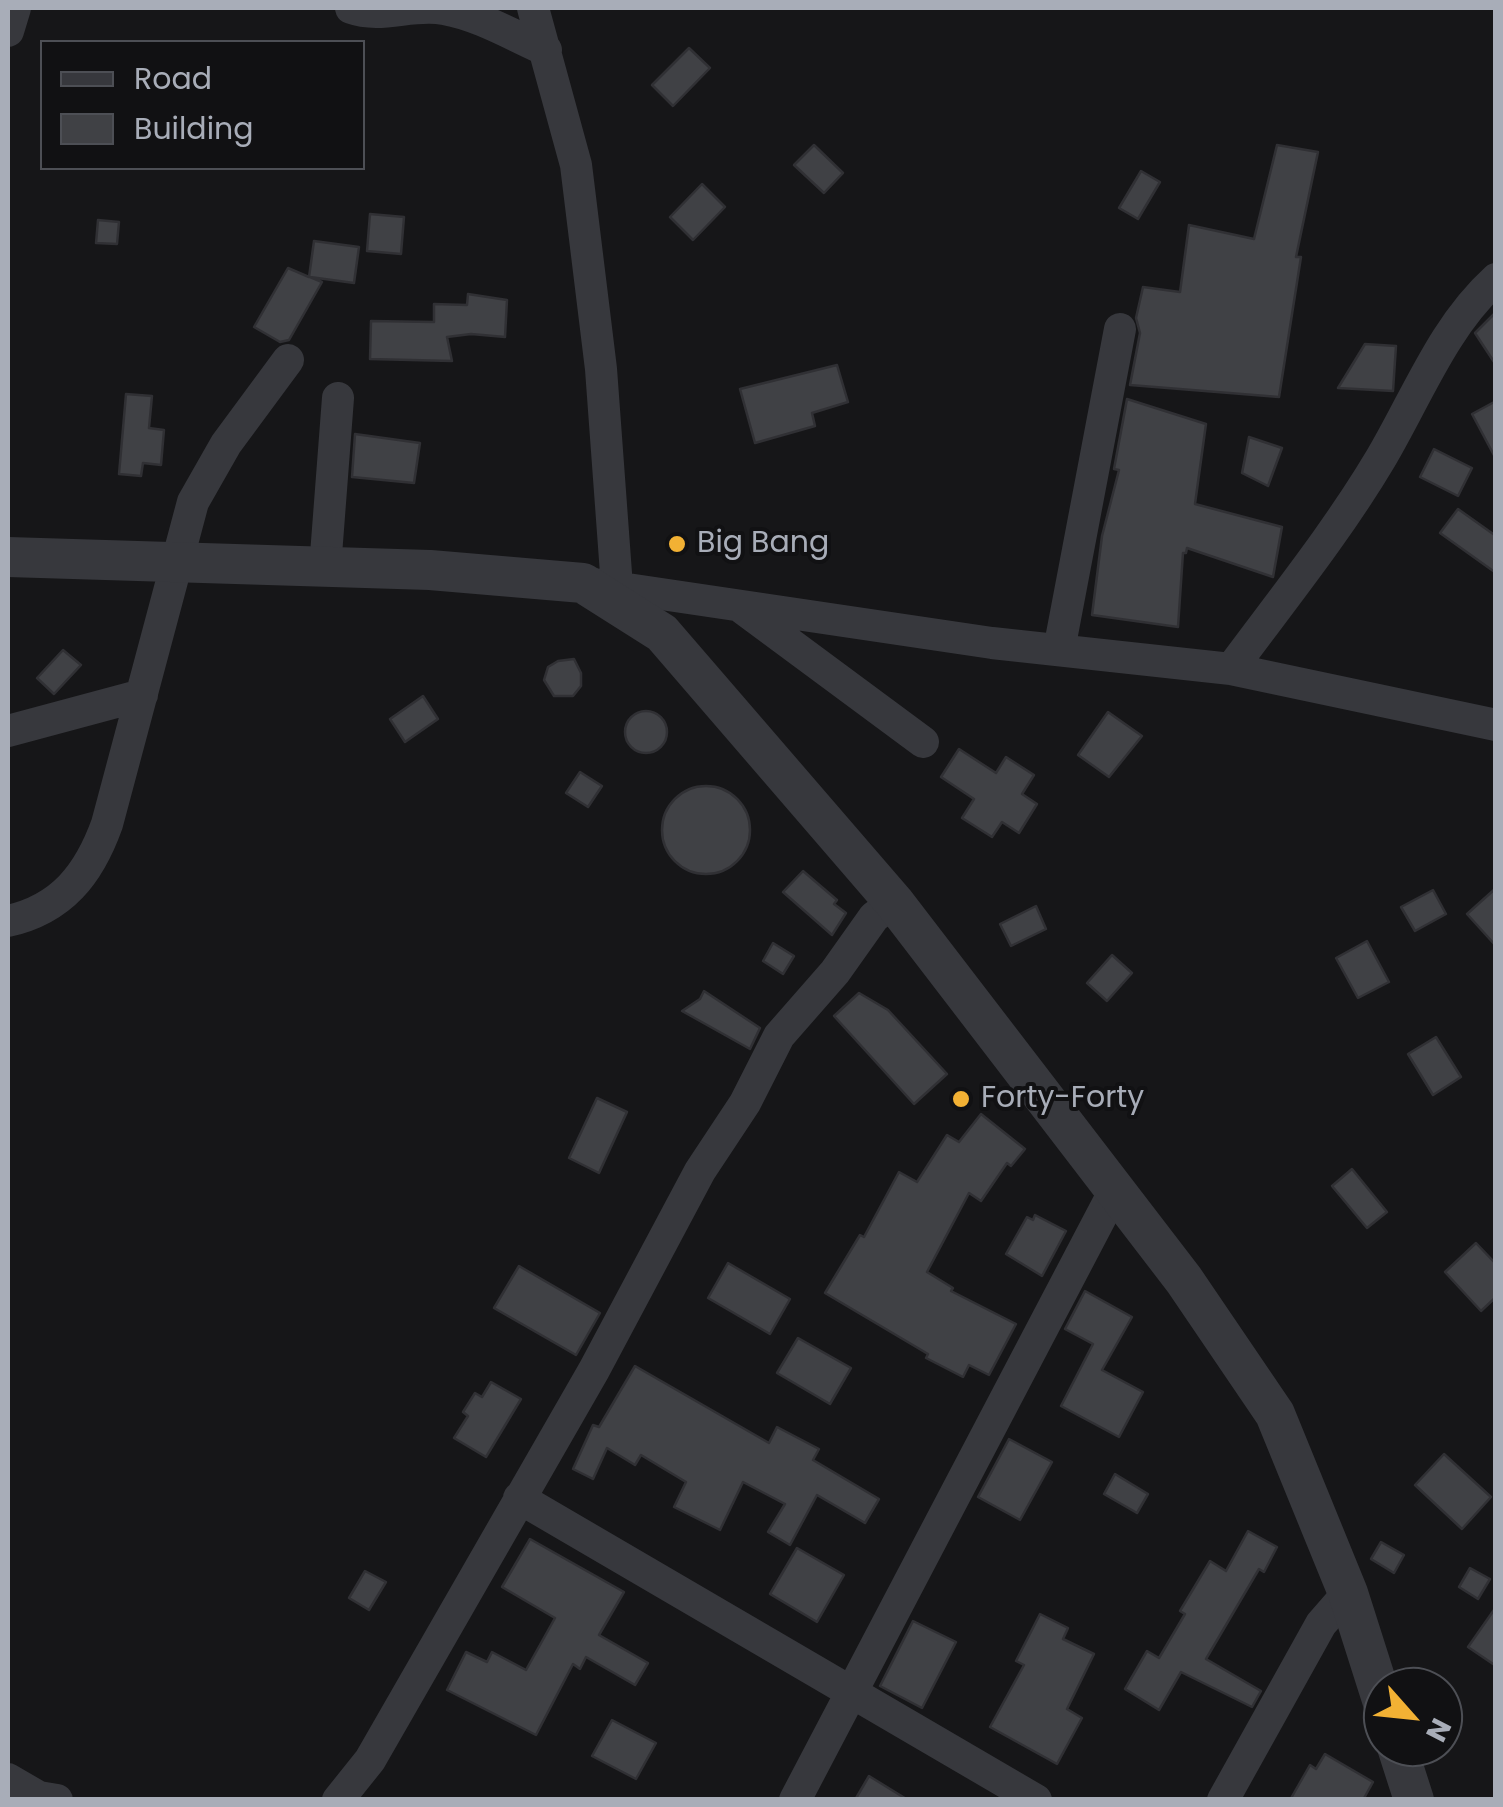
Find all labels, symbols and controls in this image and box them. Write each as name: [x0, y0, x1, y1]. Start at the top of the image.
legend: [40, 40, 365, 170]
text: Road: [134, 57, 212, 100]
text: Building: [134, 107, 254, 150]
place label: Big Bang: [697, 526, 829, 562]
marker: Big Bang: [666, 533, 688, 555]
place label: Forty-Forty: [981, 1081, 1144, 1117]
marker: Forty-Forty: [950, 1088, 972, 1110]
north arrow: [1363, 1667, 1463, 1767]
text: N: [1416, 1712, 1461, 1748]

